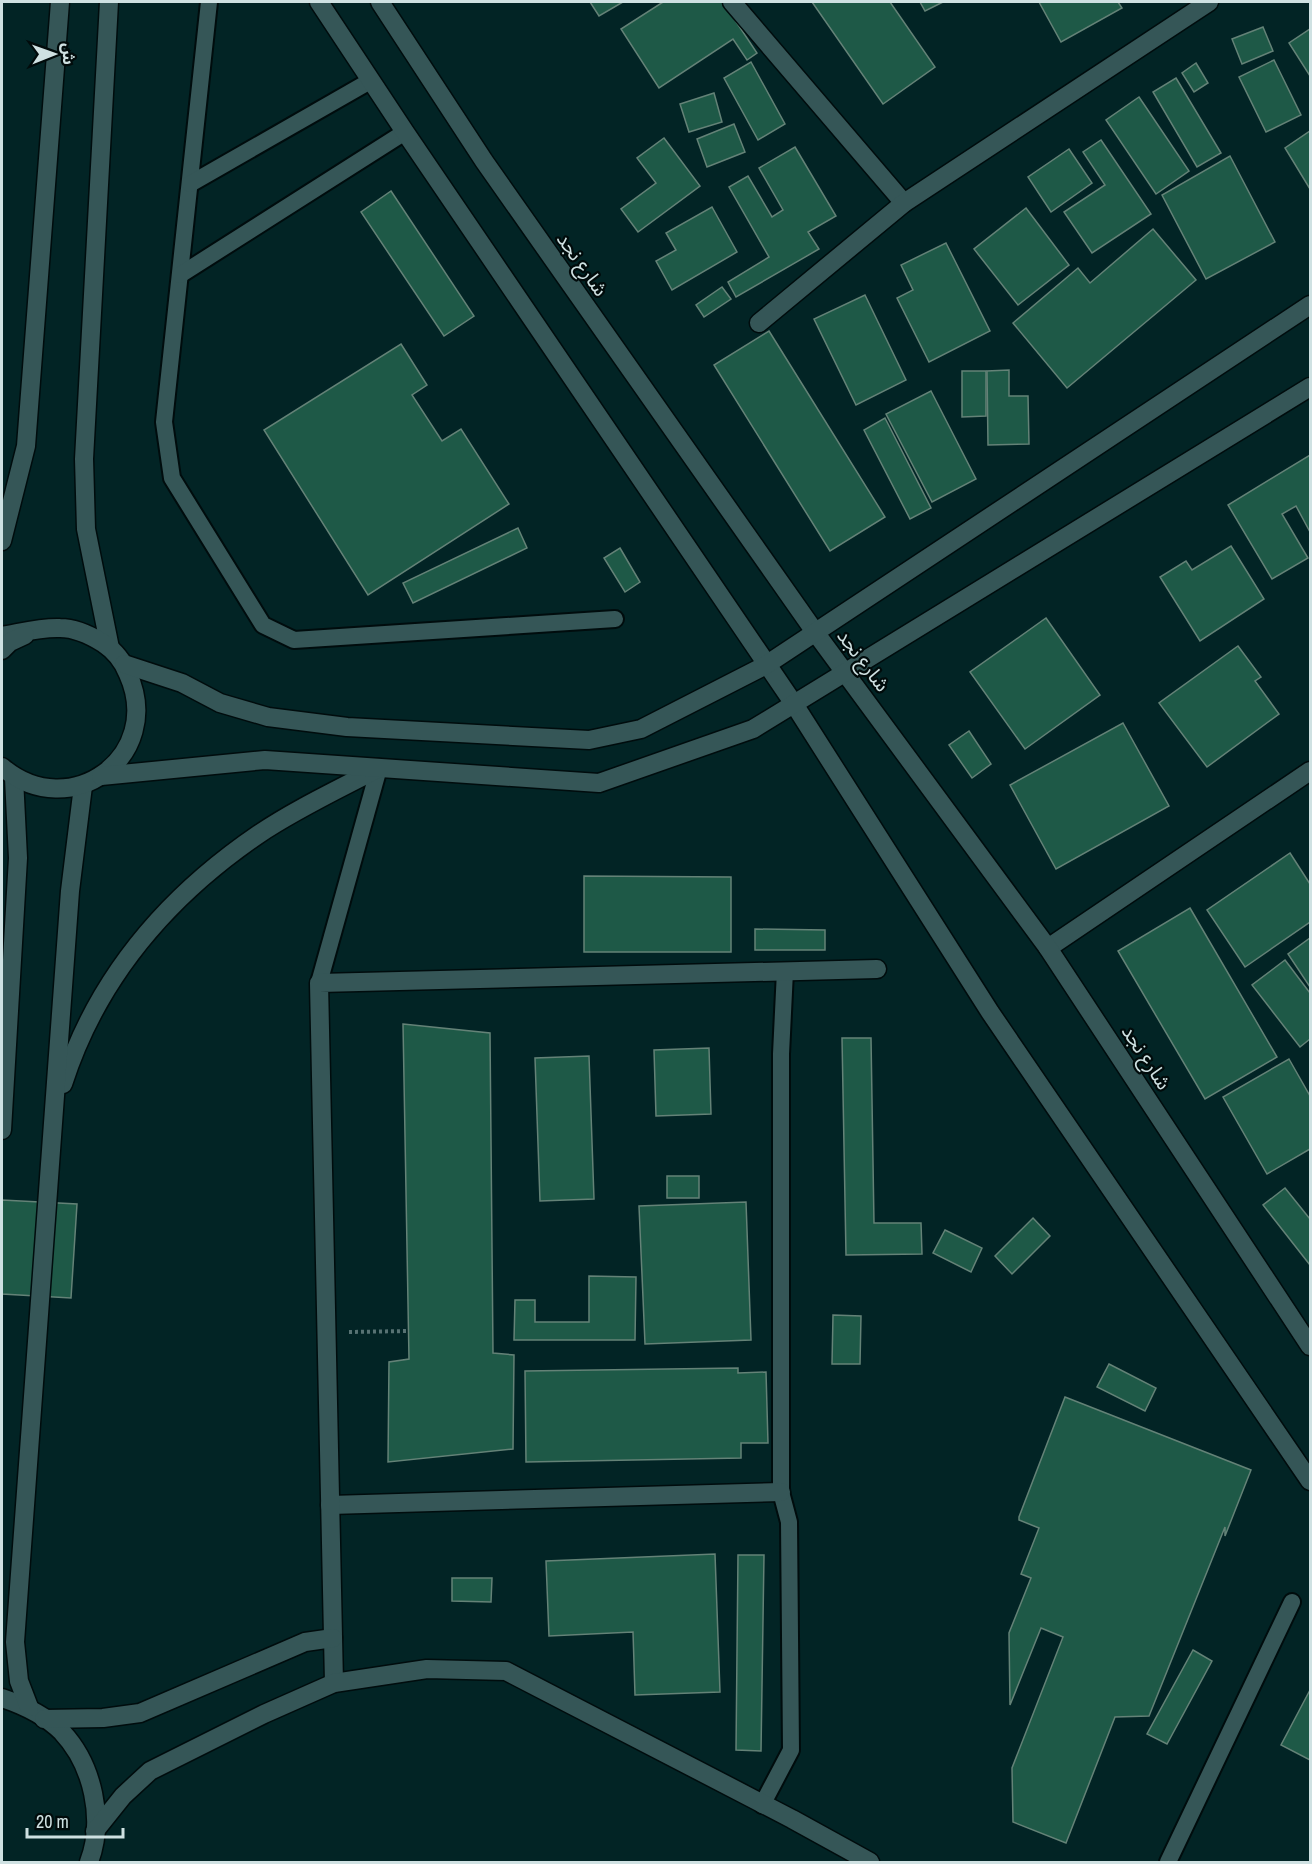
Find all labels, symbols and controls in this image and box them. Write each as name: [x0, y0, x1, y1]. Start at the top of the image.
north arrow: [24, 24, 84, 84]
text: ش: [58, 43, 80, 65]
street label: شارع نجد: [550, 227, 615, 303]
street label: شارع نجد: [830, 623, 897, 698]
street label: شارع نجد: [1114, 1019, 1178, 1096]
scale bar: [27, 1801, 123, 1839]
text: 20 m: [36, 1809, 69, 1834]

